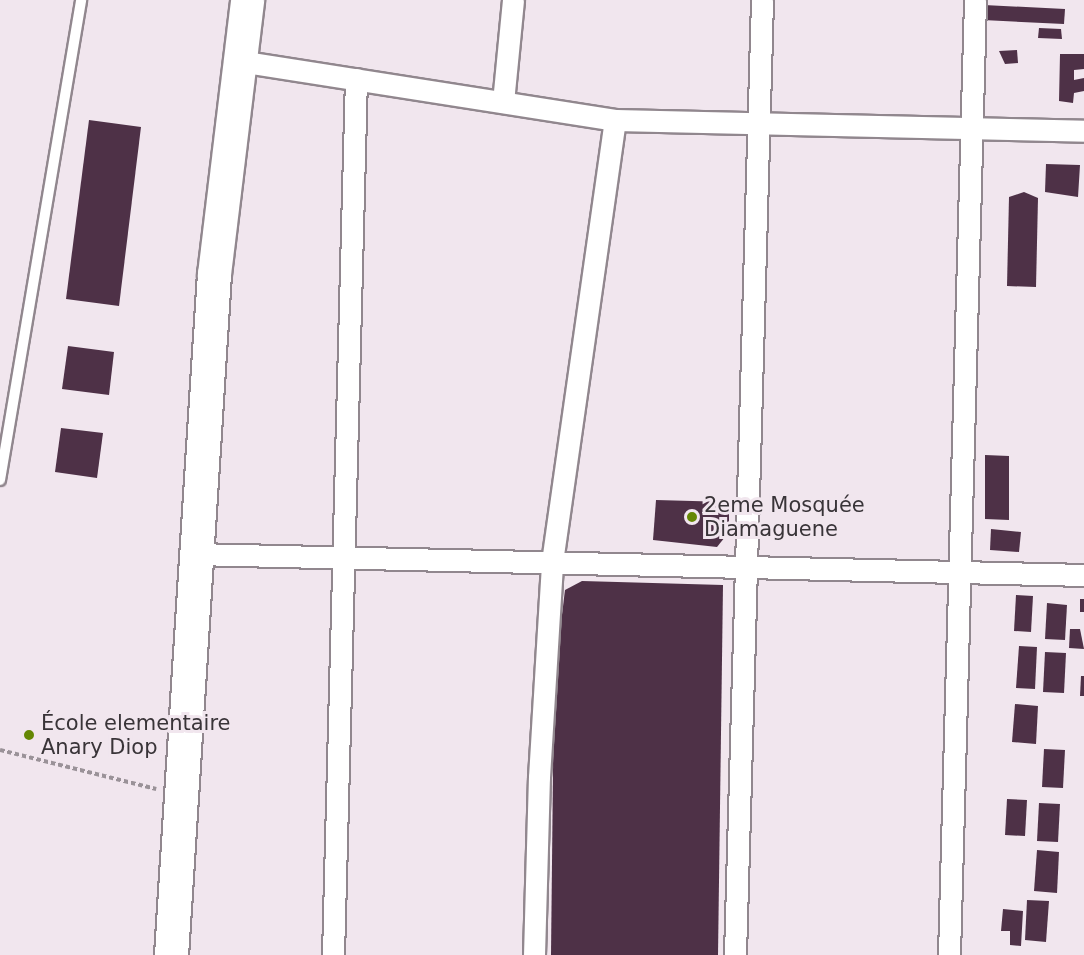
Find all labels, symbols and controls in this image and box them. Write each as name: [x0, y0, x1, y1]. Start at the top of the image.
place label: 2eme Mosquée Diamaguene: [704, 492, 865, 542]
marker: 2eme Mosquée Diamaguene: [685, 510, 699, 524]
place label: École elementaire Anary Diop: [41, 710, 230, 760]
marker: École elementaire Anary Diop: [22, 728, 36, 742]

